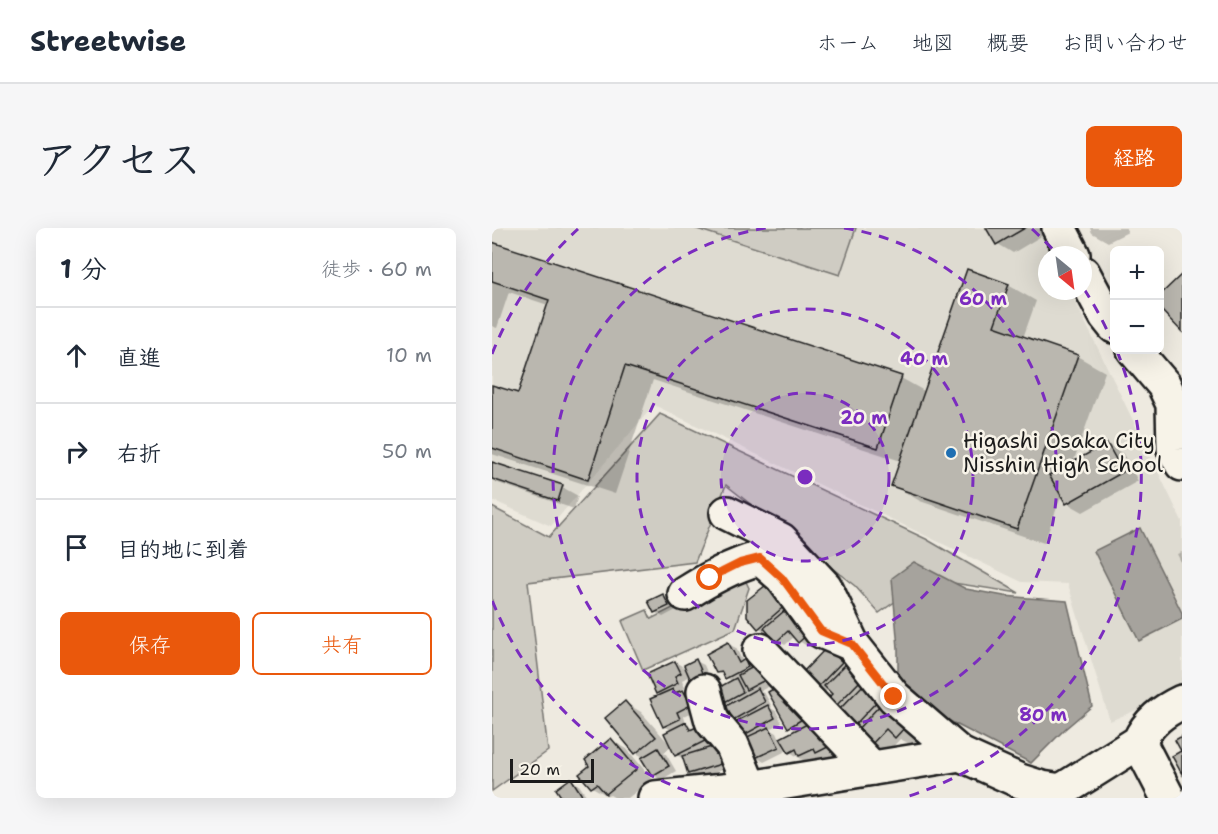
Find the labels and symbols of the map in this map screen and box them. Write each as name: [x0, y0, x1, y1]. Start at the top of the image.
north arrow: [1038, 246, 1092, 300]
text: 60 m: [959, 287, 1007, 311]
text: 40 m: [900, 347, 948, 371]
text: 20 m: [840, 406, 888, 430]
place label: Higashi Osaka City Nisshin High School: [963, 427, 1164, 479]
marker: Higashi Osaka City Nisshin High School: [944, 446, 958, 460]
centre of rings: [795, 467, 815, 487]
route start: [696, 564, 722, 590]
route end: [880, 683, 906, 709]
text: 80 m: [1019, 703, 1067, 727]
scale bar: [510, 756, 594, 784]

